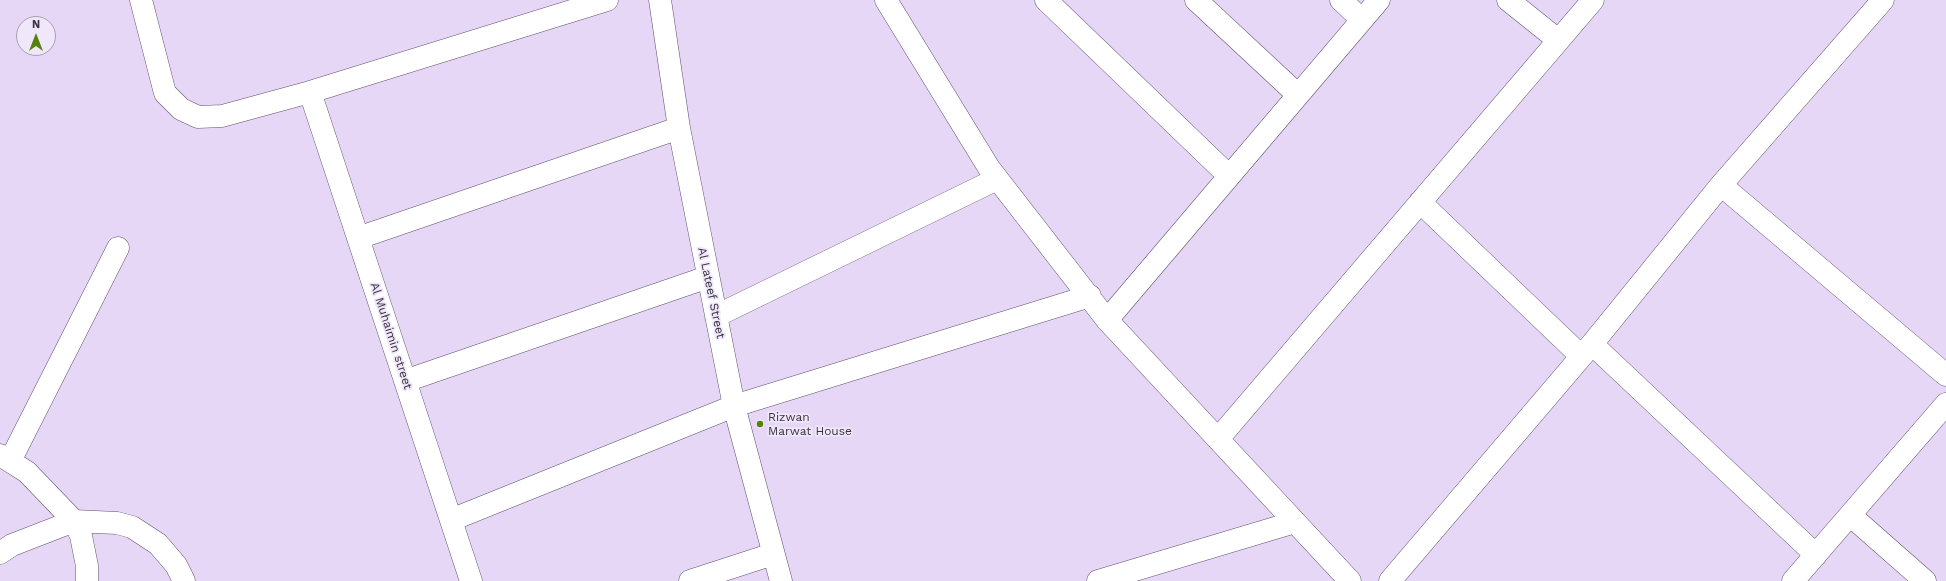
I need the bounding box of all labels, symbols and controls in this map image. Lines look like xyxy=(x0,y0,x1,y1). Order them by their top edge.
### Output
north arrow xyxy=(16,16,56,56)
text: N xyxy=(32,18,40,31)
street label: Al Lateef Street xyxy=(694,246,728,340)
street label: Al Muhaimin street xyxy=(367,281,415,391)
place label: Rizwan Marwat House xyxy=(768,410,852,438)
marker: Rizwan Marwat House xyxy=(755,419,765,429)

